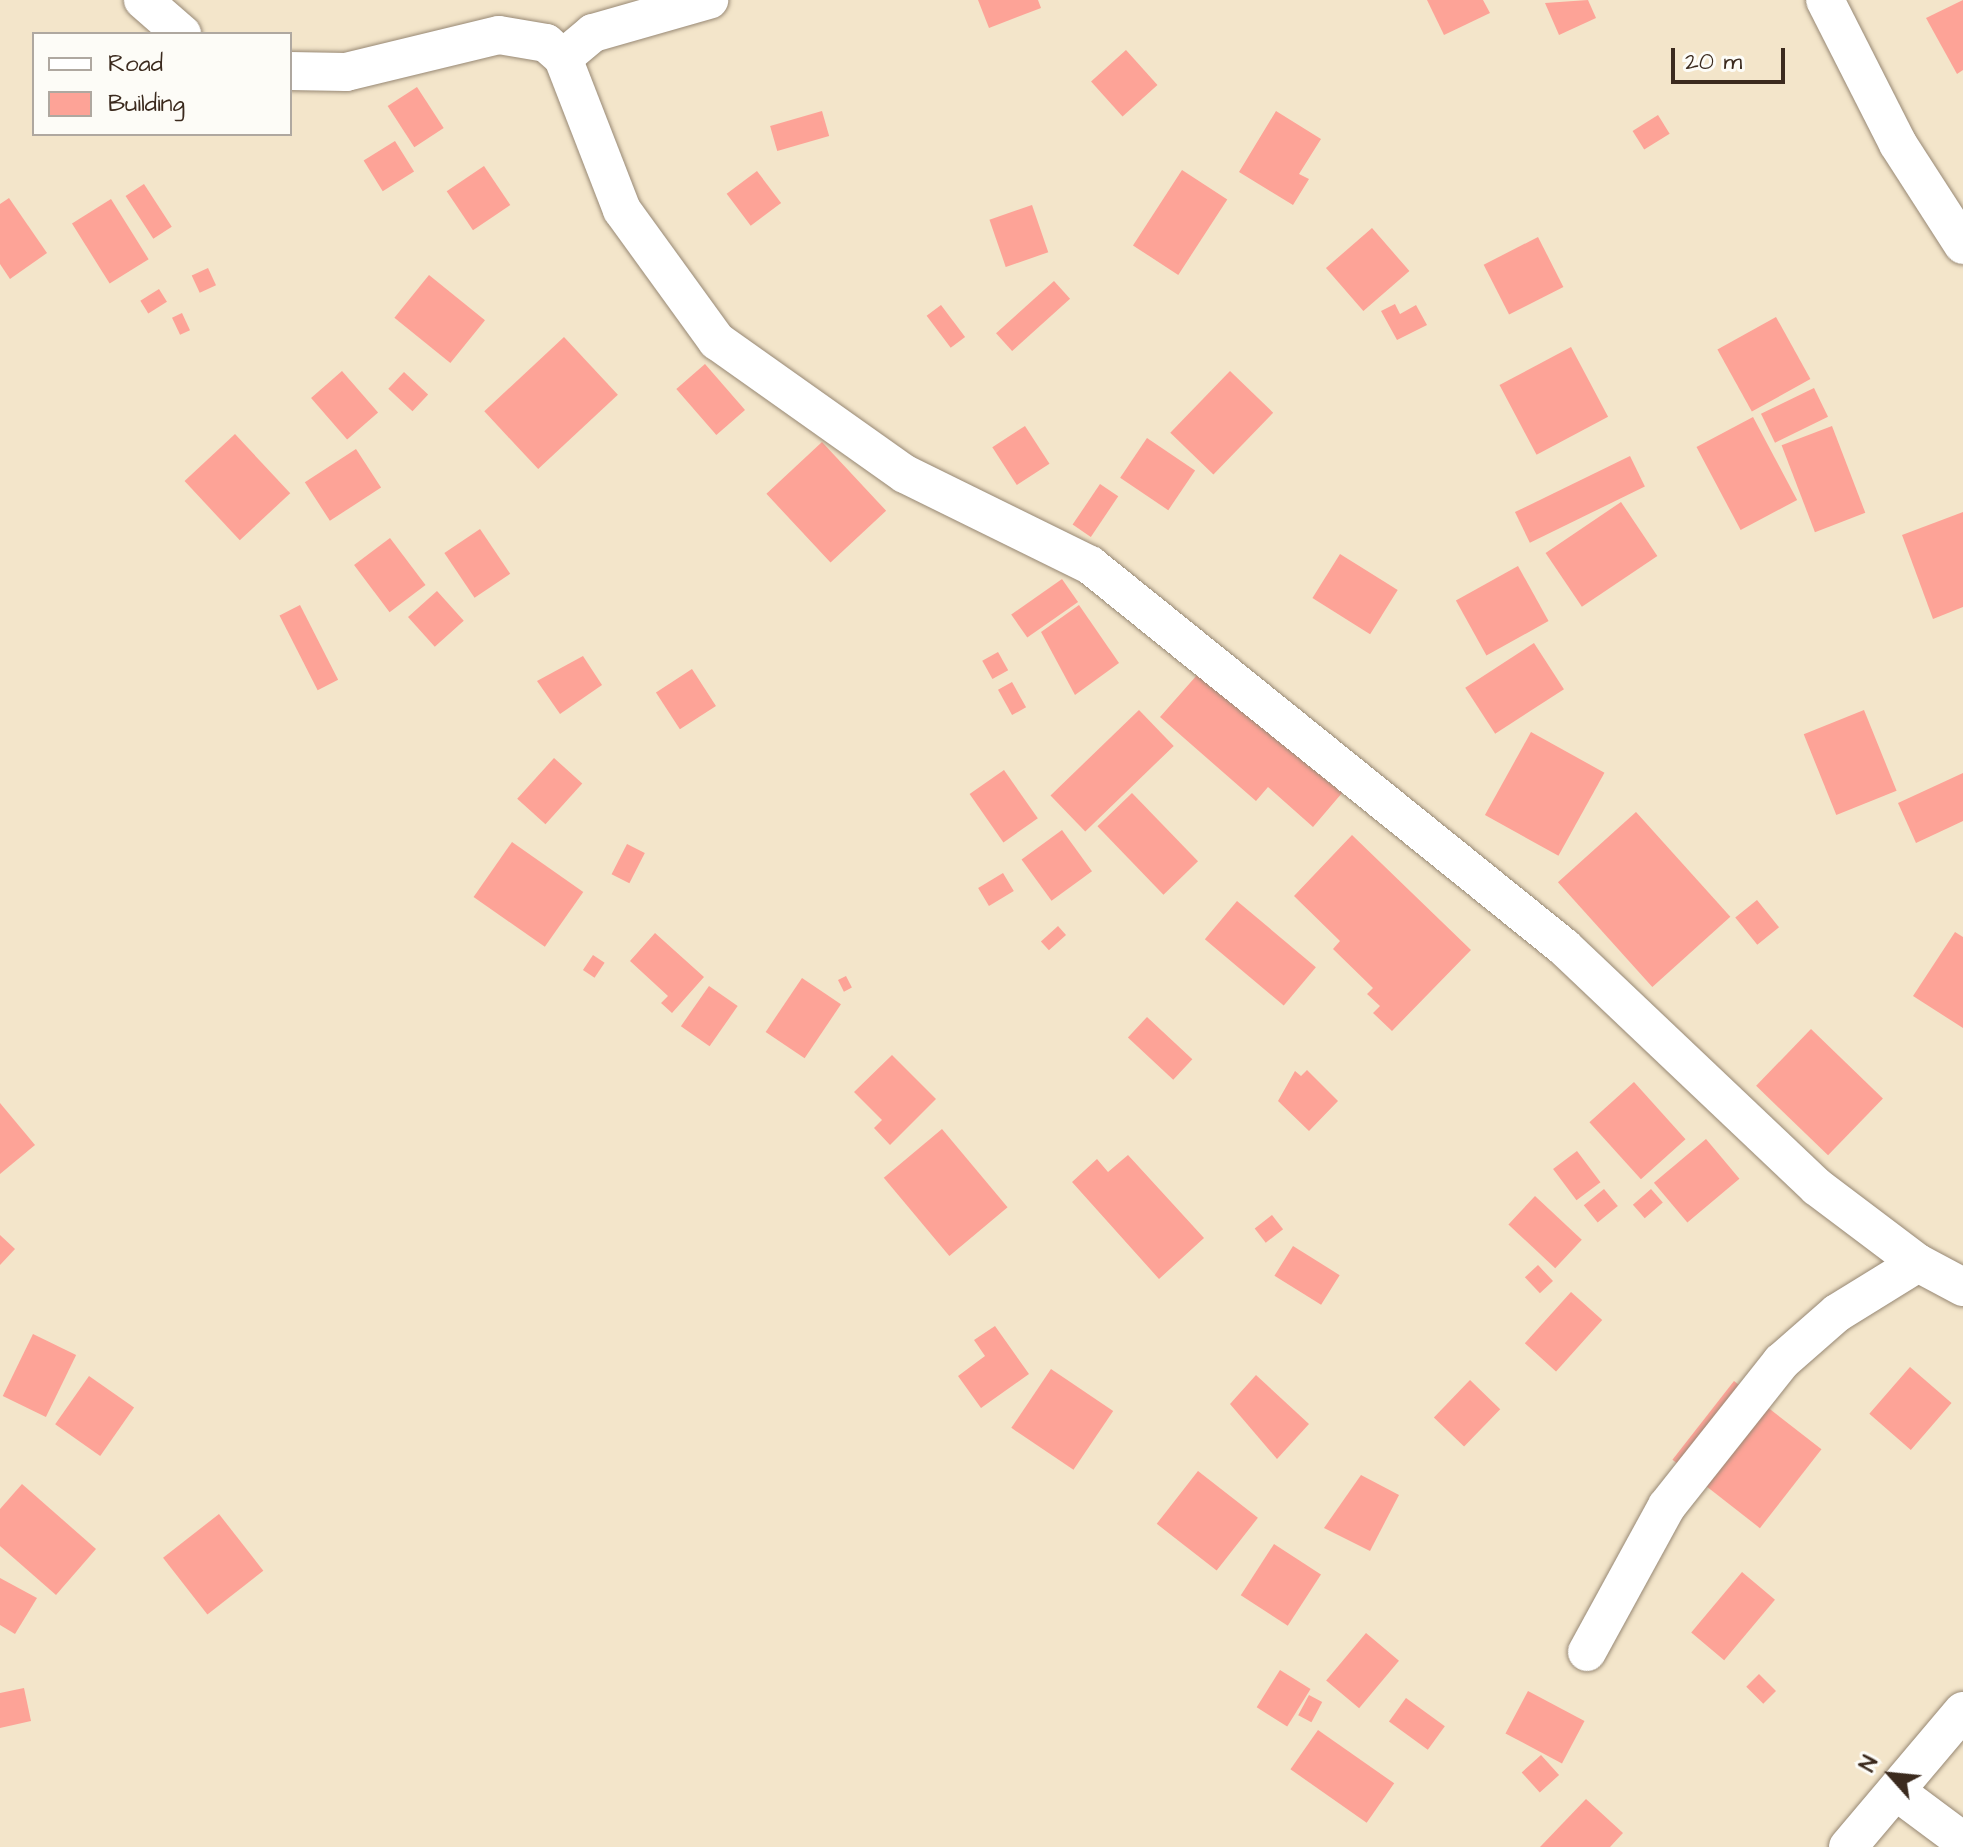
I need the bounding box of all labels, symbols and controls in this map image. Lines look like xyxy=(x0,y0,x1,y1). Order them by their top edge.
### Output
legend xyxy=(32,32,292,136)
scale bar xyxy=(1675,32,1789,82)
text: 20 m xyxy=(1685,45,1742,79)
text: Road xyxy=(108,47,163,81)
text: Building xyxy=(108,87,185,121)
north arrow xyxy=(1851,1735,1931,1815)
text: N xyxy=(1852,1751,1886,1777)

